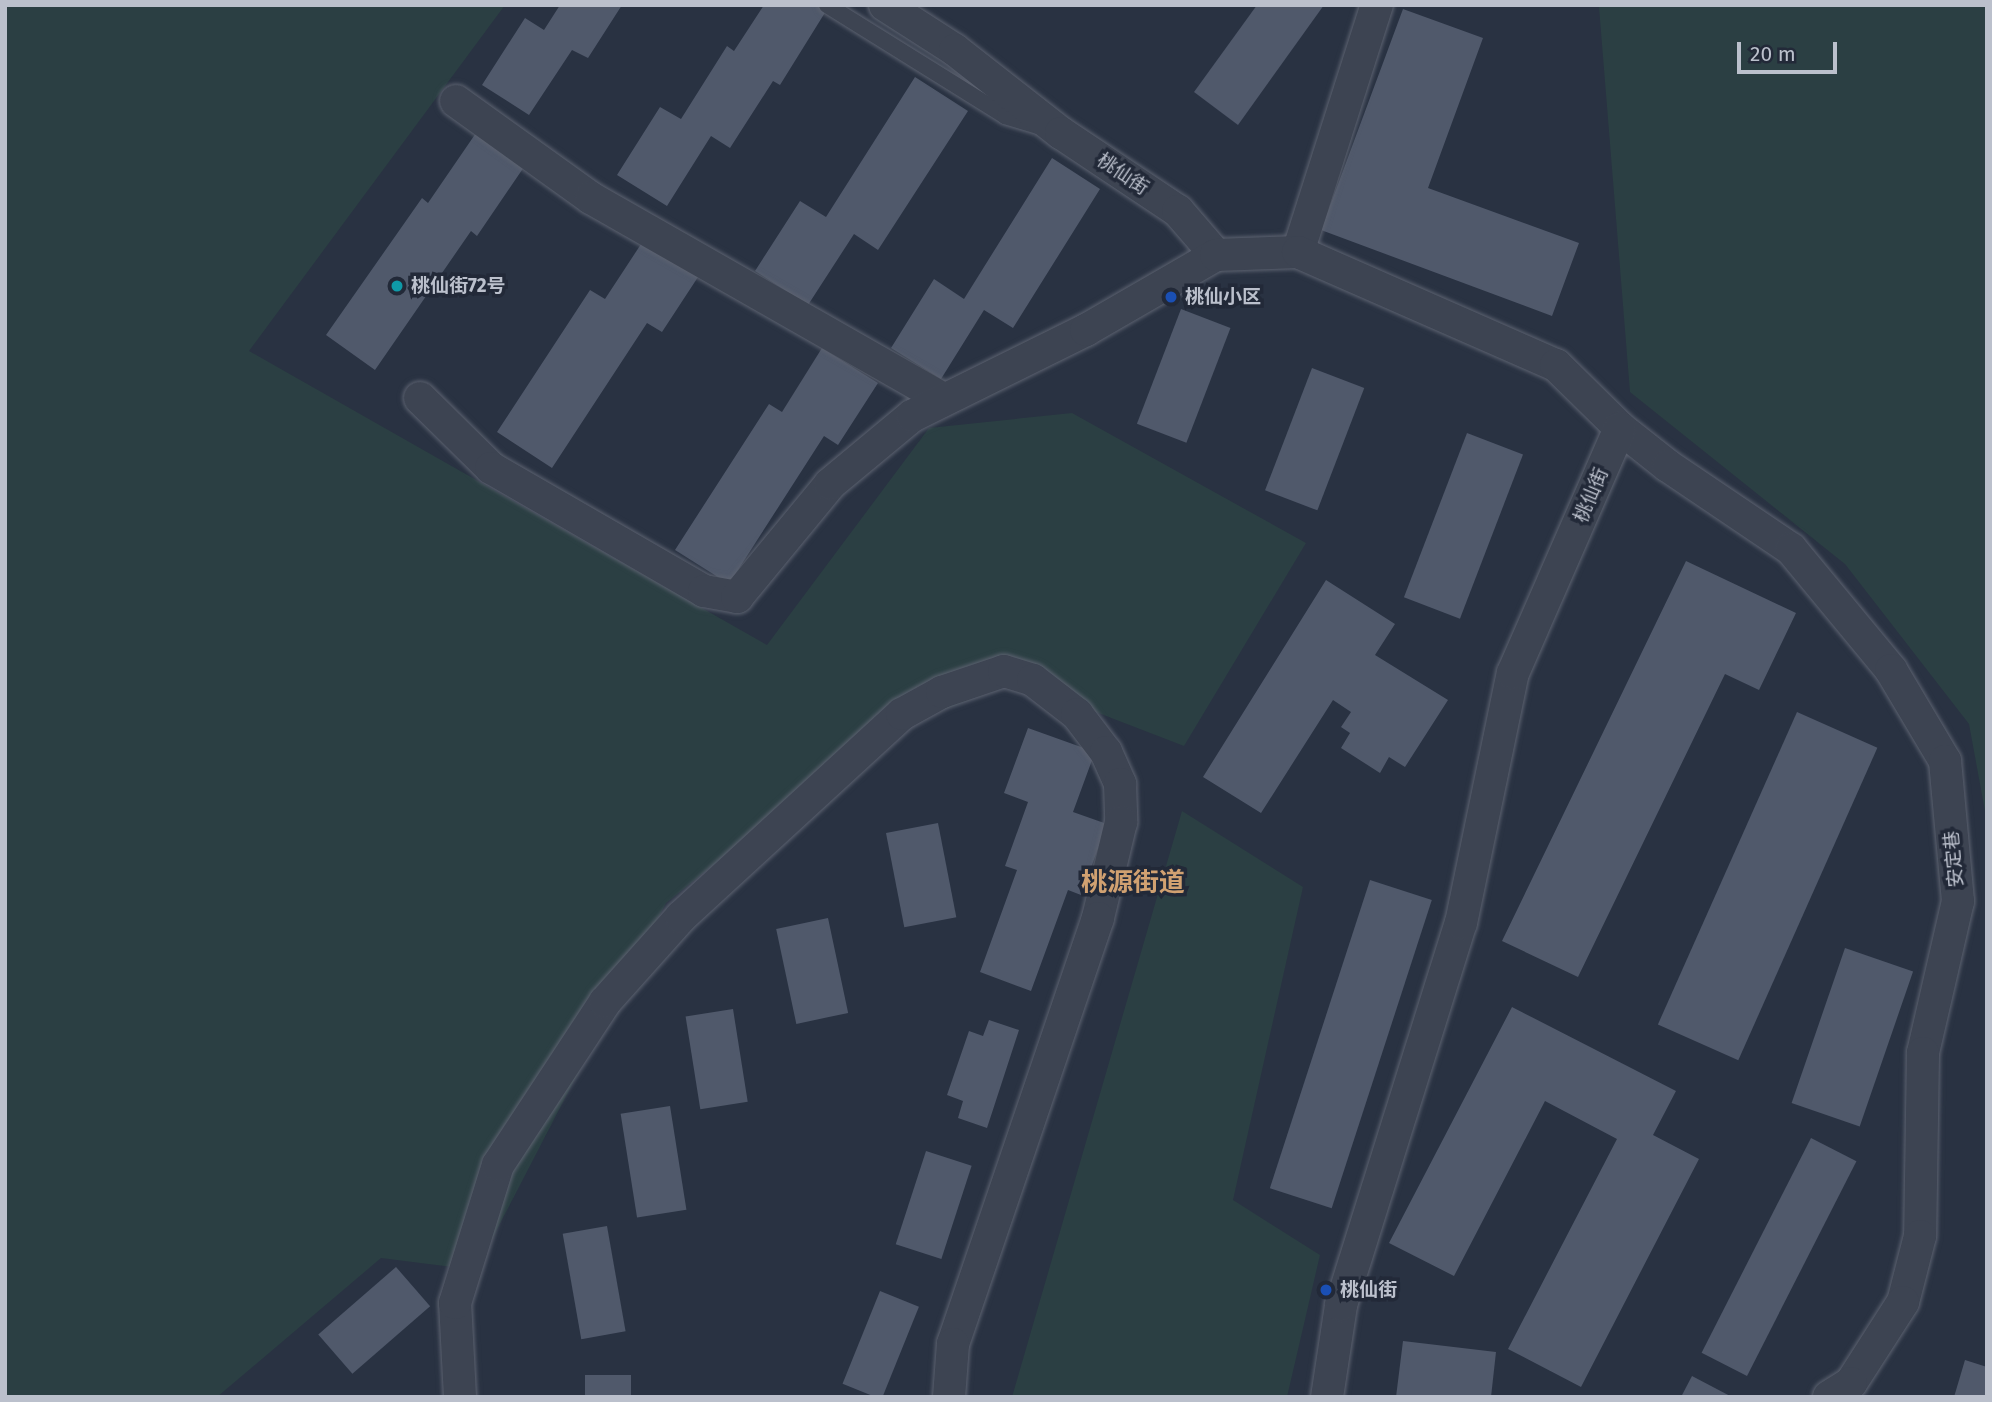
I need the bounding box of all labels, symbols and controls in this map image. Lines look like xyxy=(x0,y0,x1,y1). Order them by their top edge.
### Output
scale bar xyxy=(1740,28,1840,72)
text: 20 m xyxy=(1750,41,1796,67)
street label: 桃仙街 xyxy=(1093,149,1153,199)
place label: 桃仙街72号 xyxy=(411,275,506,297)
marker: 桃仙街72号 xyxy=(389,278,405,294)
place label: 桃仙小区 xyxy=(1185,286,1261,308)
marker: 桃仙小区 xyxy=(1163,289,1179,305)
street label: 桃仙街 xyxy=(1569,464,1613,526)
street label: 安定巷 xyxy=(1940,830,1968,888)
district label: 桃源街道 xyxy=(1081,867,1185,899)
place label: 桃仙街 xyxy=(1340,1279,1397,1301)
marker: 桃仙街 xyxy=(1318,1282,1334,1298)

